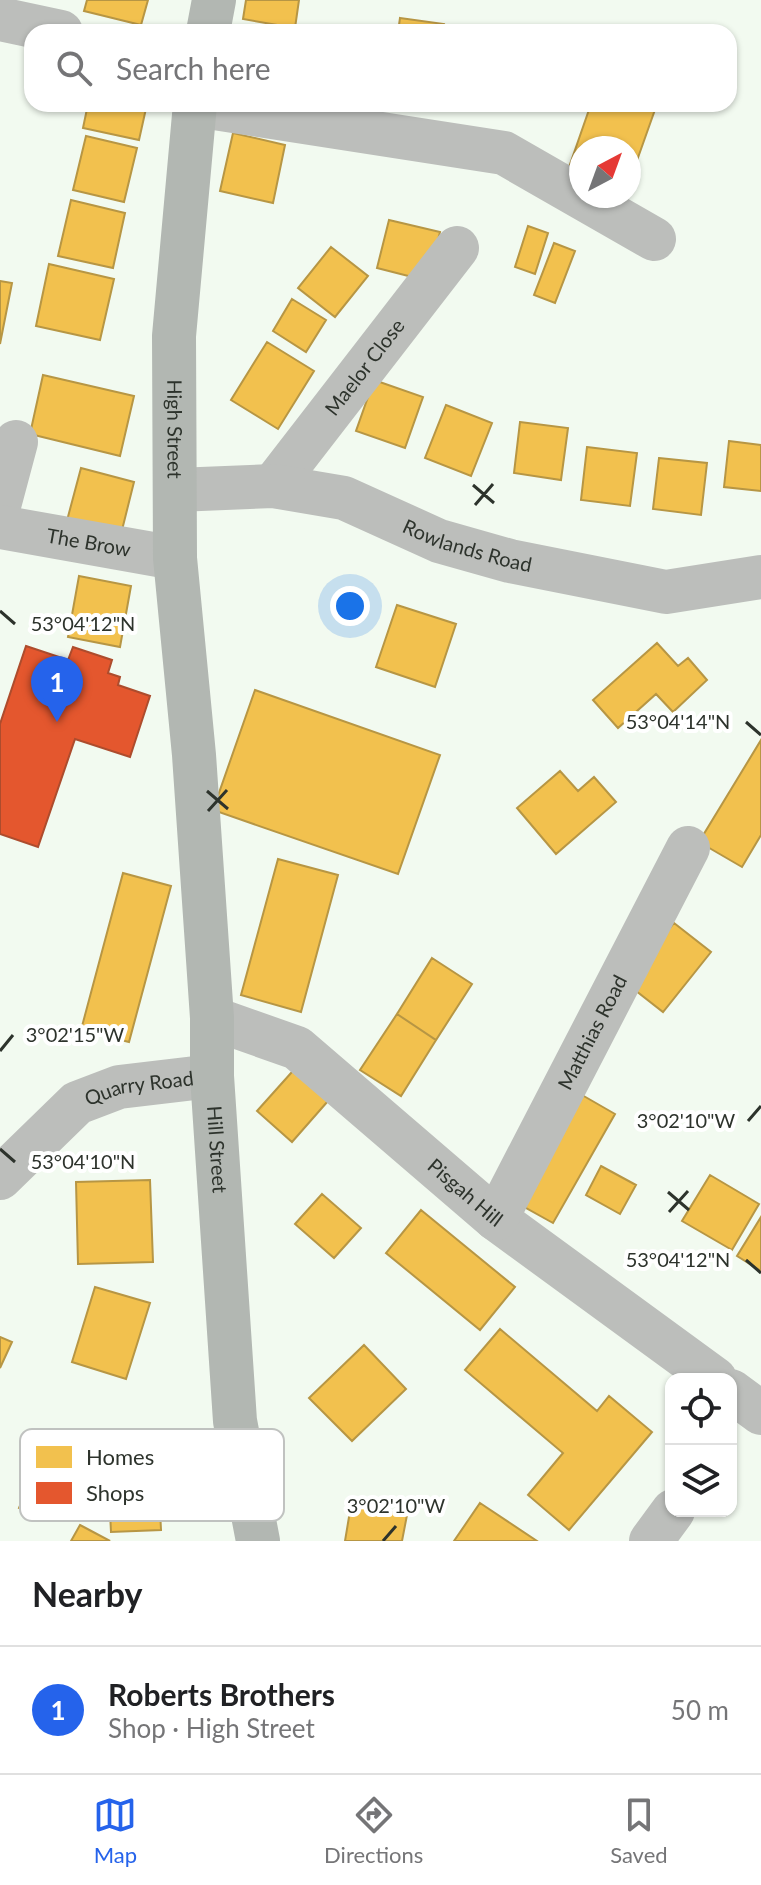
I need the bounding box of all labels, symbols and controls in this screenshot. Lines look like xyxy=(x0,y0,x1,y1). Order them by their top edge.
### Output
search box xyxy=(24,24,737,112)
icon: search xyxy=(52,46,96,90)
text: Search here xyxy=(116,50,271,86)
north arrow xyxy=(569,136,641,208)
street label: Maelor Close xyxy=(319,314,409,420)
street label: High Street xyxy=(163,379,188,479)
street label: Rowlands Road xyxy=(399,513,534,576)
street label: The Brow xyxy=(45,522,133,561)
your location xyxy=(330,586,370,626)
text: 53°04'12"N xyxy=(31,611,135,635)
pin: 1 xyxy=(31,656,83,722)
text: 53°04'14"N xyxy=(626,709,730,733)
street label: Matthias Road xyxy=(552,971,631,1093)
text: 3°02'15"W xyxy=(26,1022,125,1046)
street label: Quarry Road xyxy=(81,1065,195,1110)
street label: Hill Street xyxy=(203,1105,233,1194)
text: 3°02'10"W xyxy=(637,1108,736,1132)
text: 53°04'10"N xyxy=(31,1149,135,1173)
street label: Pisgah Hill xyxy=(423,1153,508,1231)
text: 53°04'12"N xyxy=(626,1247,730,1271)
map controls xyxy=(665,1373,737,1517)
button: locate xyxy=(665,1373,737,1445)
legend xyxy=(20,1429,284,1521)
text: Homes xyxy=(86,1443,154,1470)
button: layers xyxy=(665,1445,737,1517)
text: Shops xyxy=(86,1479,144,1506)
text: 3°02'10"W xyxy=(347,1493,446,1517)
text: Nearby xyxy=(32,1573,143,1614)
text: Roberts Brothers xyxy=(108,1676,335,1712)
text: 1 xyxy=(50,1694,66,1726)
text: 50 m xyxy=(671,1694,729,1726)
text: Shop · High Street xyxy=(108,1712,315,1744)
tab: Map xyxy=(93,1793,137,1868)
tab: Directions xyxy=(324,1793,423,1868)
tab: Saved xyxy=(610,1793,668,1868)

